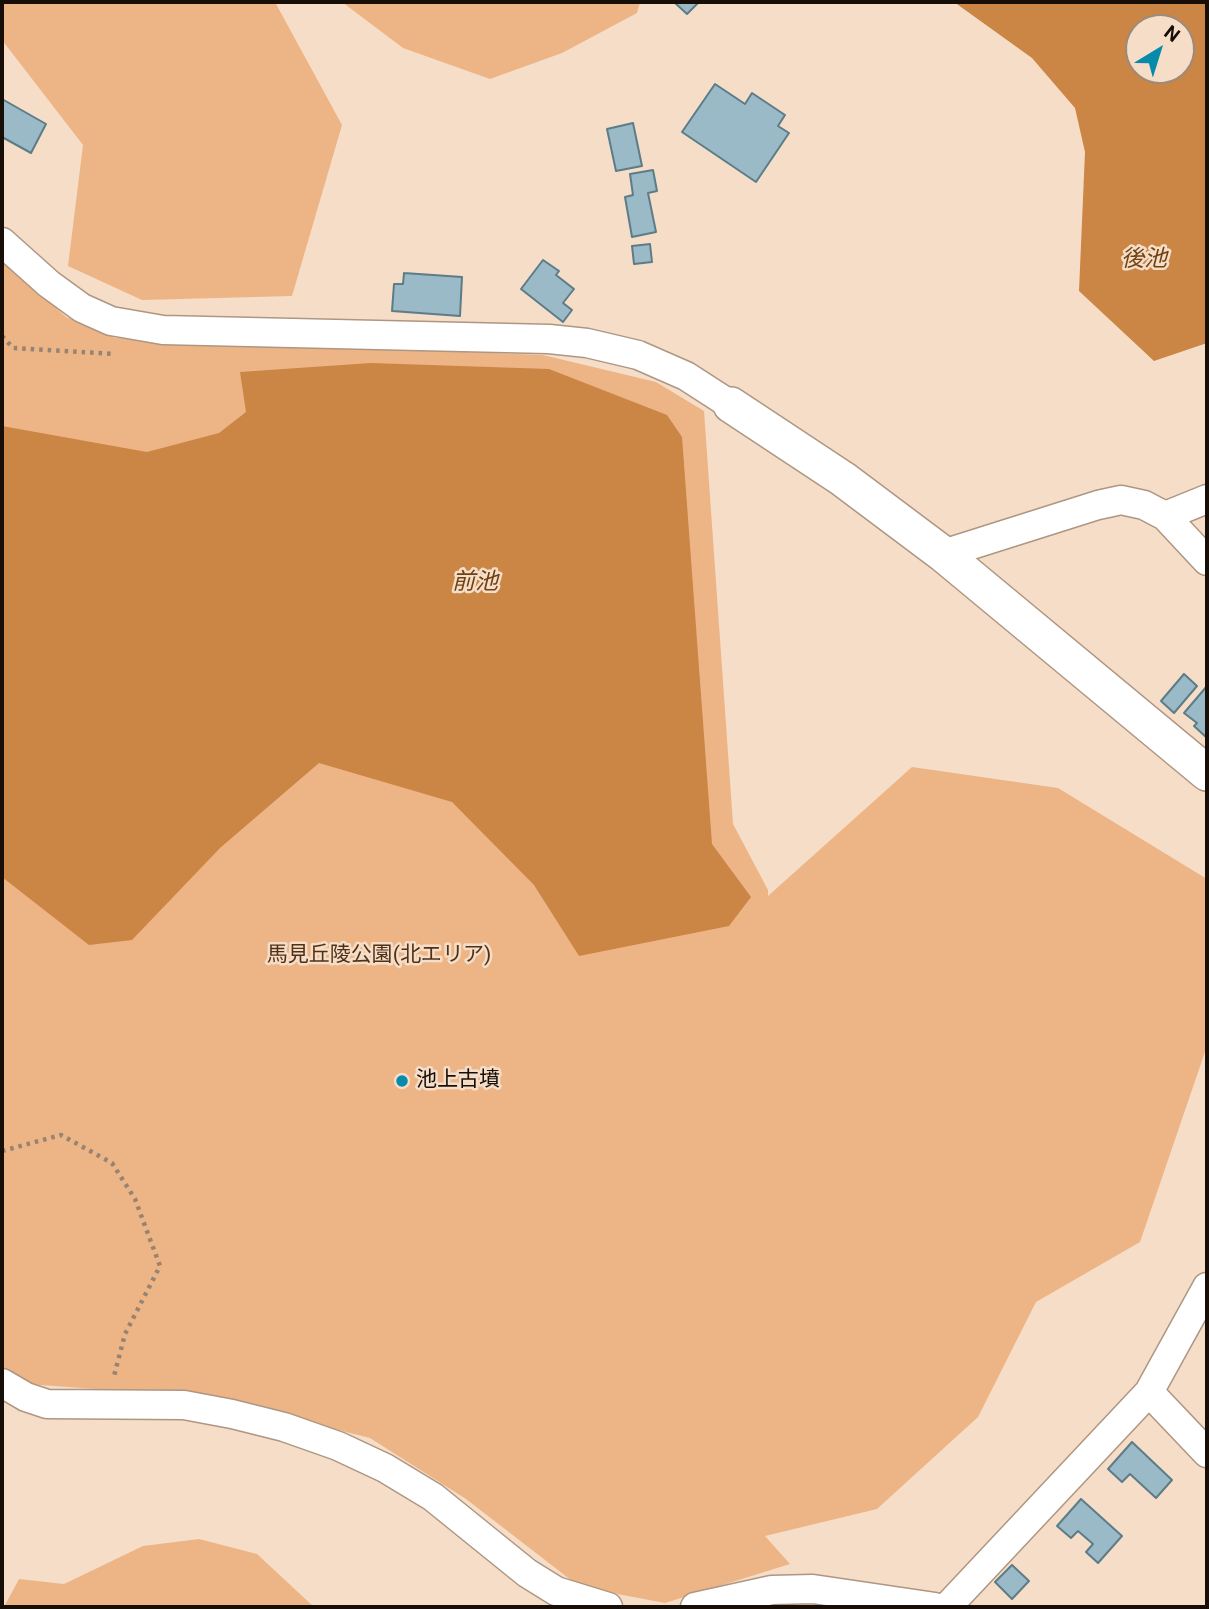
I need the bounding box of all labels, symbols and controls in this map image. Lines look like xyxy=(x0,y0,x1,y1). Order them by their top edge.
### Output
north arrow xyxy=(1125,14,1195,84)
text: N xyxy=(1160,20,1184,47)
water label: 後池 xyxy=(1121,246,1167,274)
water label: 前池 xyxy=(452,569,498,597)
park label: 馬見丘陵公園(北エリア) xyxy=(267,943,491,969)
place label: 池上古墳 xyxy=(416,1068,500,1094)
marker: 池上古墳 xyxy=(394,1073,410,1089)

